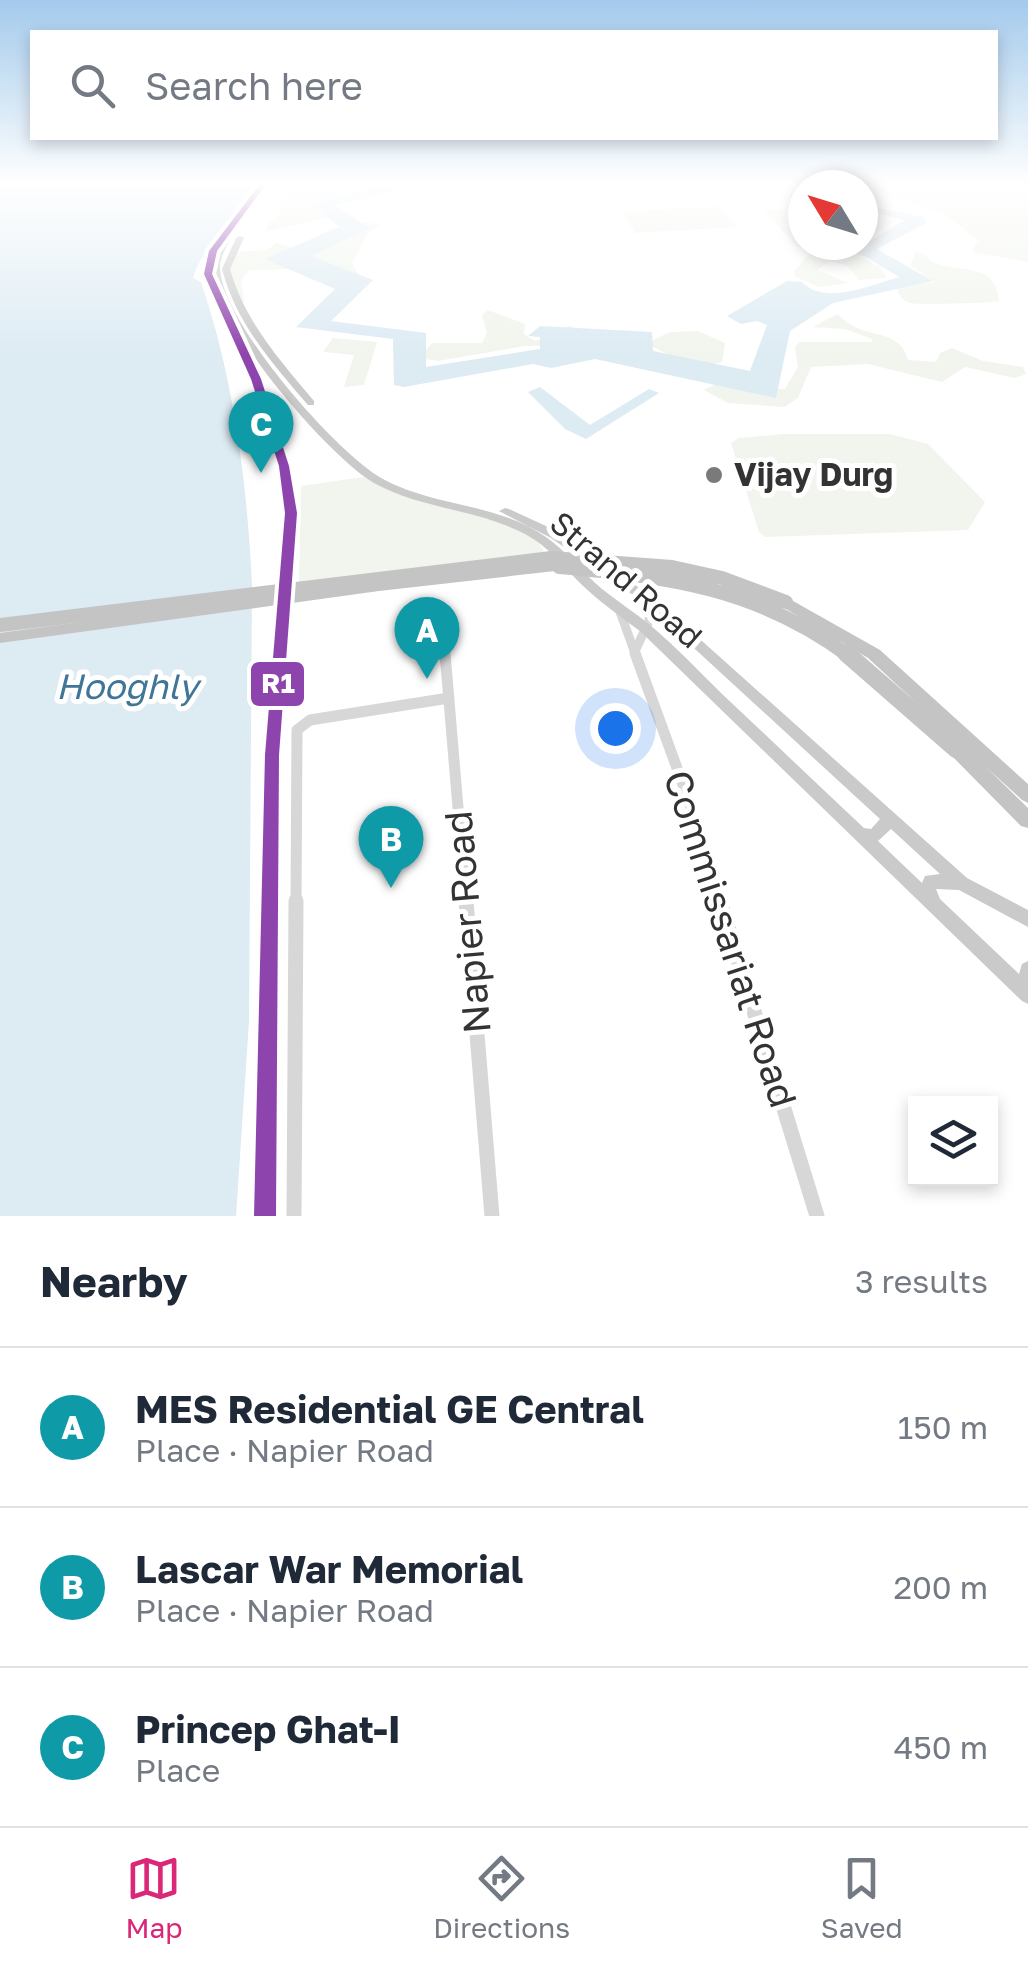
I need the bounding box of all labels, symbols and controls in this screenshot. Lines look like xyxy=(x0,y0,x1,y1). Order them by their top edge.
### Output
search box xyxy=(30,30,998,140)
icon: search xyxy=(65,58,120,113)
text: Search here xyxy=(145,63,363,108)
north arrow xyxy=(788,170,878,260)
pin: C xyxy=(228,390,294,473)
place label: Vijay Durg xyxy=(734,455,893,493)
marker: Vijay Durg xyxy=(703,464,725,486)
street label: Strand Road xyxy=(543,503,710,655)
pin: A xyxy=(394,596,460,679)
line badge: R1 xyxy=(249,660,306,708)
water label: Hooghly xyxy=(56,665,202,707)
text: R1 xyxy=(261,666,295,699)
your location xyxy=(590,703,641,754)
street label: Commissariat Road xyxy=(656,764,807,1113)
pin: B xyxy=(358,806,424,888)
street label: Napier Road xyxy=(434,809,499,1035)
map controls xyxy=(908,1096,998,1186)
button: layers xyxy=(908,1096,998,1186)
text: Nearby xyxy=(40,1256,188,1306)
text: 3 results xyxy=(855,1262,988,1300)
text: MES Residential GE Central xyxy=(135,1386,644,1431)
text: A xyxy=(61,1408,84,1446)
text: 150 m xyxy=(898,1408,988,1446)
text: Place · Napier Road xyxy=(135,1431,434,1469)
text: Lascar War Memorial xyxy=(135,1546,523,1591)
text: B xyxy=(61,1568,84,1606)
text: 200 m xyxy=(893,1568,988,1606)
text: Place · Napier Road xyxy=(135,1591,434,1629)
text: Princep Ghat-I xyxy=(135,1706,401,1751)
text: C xyxy=(61,1728,84,1766)
text: 450 m xyxy=(894,1728,988,1766)
text: Place xyxy=(135,1751,220,1789)
tab: Map xyxy=(125,1851,183,1944)
tab: Directions xyxy=(433,1851,570,1944)
tab: Saved xyxy=(821,1851,903,1944)

